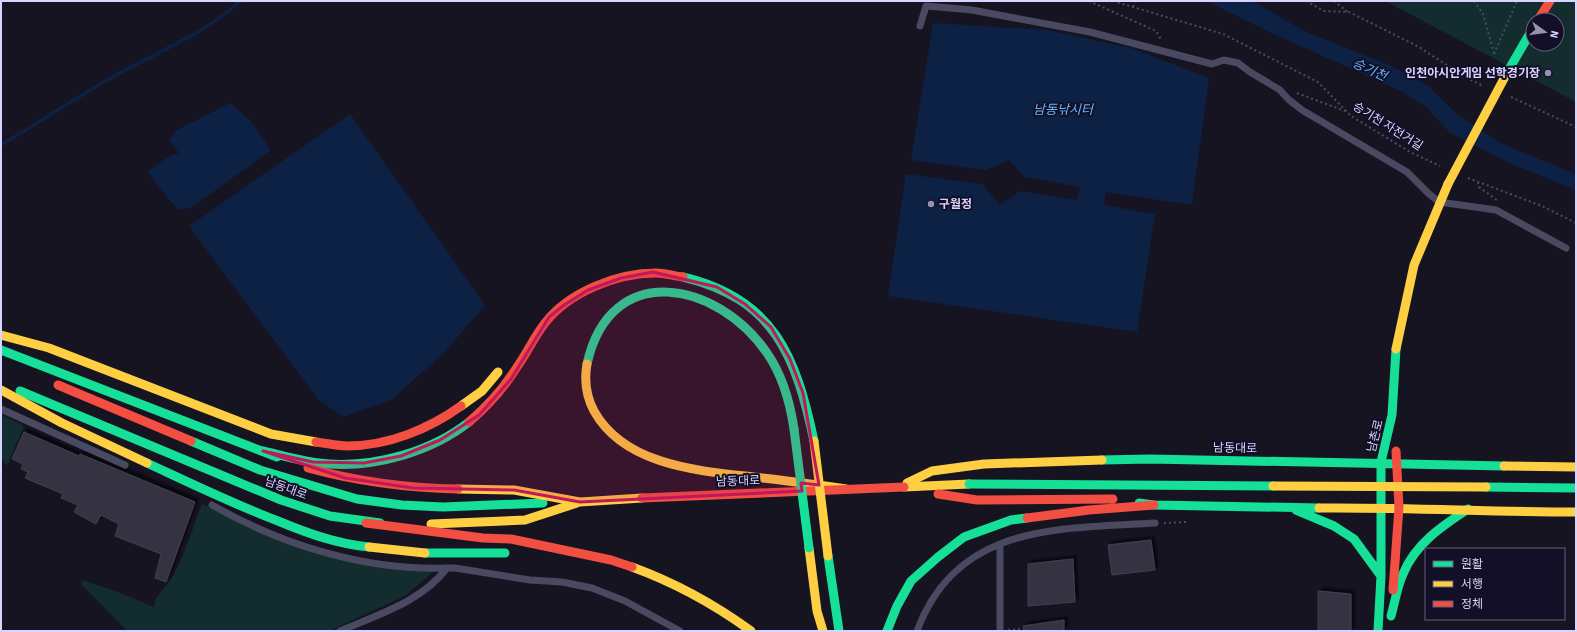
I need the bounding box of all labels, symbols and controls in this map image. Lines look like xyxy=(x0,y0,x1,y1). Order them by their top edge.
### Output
north arrow xyxy=(1525,12,1565,52)
text: N xyxy=(1546,29,1562,40)
water label: 승기천 xyxy=(1350,54,1391,86)
place label: 인천아시안게임 선학경기장 xyxy=(1405,65,1540,82)
marker: 인천아시안게임 선학경기장 xyxy=(1543,68,1553,78)
street label: 승기천 자전거길 xyxy=(1349,98,1426,155)
water label: 남동낚시터 xyxy=(1033,101,1095,119)
place label: 구월정 xyxy=(939,196,972,213)
marker: 구월정 xyxy=(926,199,936,209)
street label: 남촌로 xyxy=(1363,418,1388,454)
street label: 남동대로 xyxy=(1213,440,1257,457)
street label: 남동대로 xyxy=(716,472,760,491)
street label: 남동대로 xyxy=(262,473,309,504)
legend xyxy=(1425,548,1565,620)
text: 원활 xyxy=(1461,556,1483,573)
text: 서행 xyxy=(1461,576,1483,593)
text: 정체 xyxy=(1461,596,1483,613)

